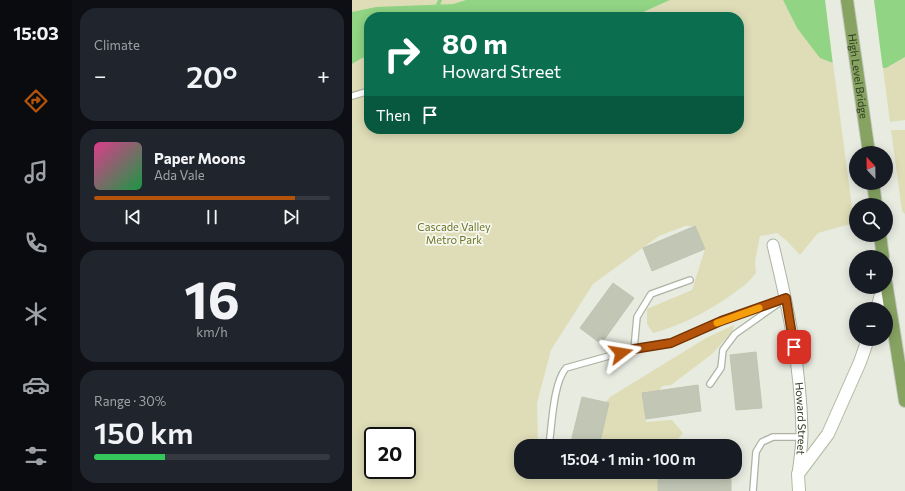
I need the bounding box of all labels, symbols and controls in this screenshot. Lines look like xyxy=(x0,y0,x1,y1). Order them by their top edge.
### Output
text: 15:03 xyxy=(13,22,59,44)
text: 80 m xyxy=(442,26,508,60)
icon: right xyxy=(376,28,428,80)
street label: High Level Bridge xyxy=(846,33,871,120)
text: Climate xyxy=(94,37,140,53)
text: 20° xyxy=(186,57,237,94)
text: Howard Street xyxy=(442,60,561,82)
text: − xyxy=(94,62,107,89)
text: + xyxy=(317,62,330,89)
icon: directions xyxy=(22,87,50,115)
icon: arrive xyxy=(419,104,441,126)
text: Then xyxy=(376,106,411,124)
north arrow xyxy=(849,146,893,190)
map controls xyxy=(849,146,893,346)
text: Paper Moons xyxy=(154,149,245,167)
icon: music xyxy=(22,158,50,186)
text: Ada Vale xyxy=(154,167,205,183)
button: search xyxy=(849,198,893,242)
icon: previous xyxy=(122,206,144,228)
icon: pause xyxy=(201,206,223,228)
icon: next xyxy=(280,206,302,228)
park label: Cascade Valley Metro Park xyxy=(417,220,491,246)
icon: phone xyxy=(22,229,50,257)
button: + xyxy=(849,250,893,294)
text: 16 xyxy=(184,266,240,330)
icon: climate xyxy=(22,300,50,328)
button: − xyxy=(849,302,893,346)
text: km/h xyxy=(196,324,228,340)
pin xyxy=(777,330,811,364)
position arrow xyxy=(600,332,642,374)
icon: arrive xyxy=(783,336,805,358)
icon: car xyxy=(22,371,50,399)
street label: Howard Street xyxy=(793,381,809,456)
text: Range · 30% xyxy=(94,393,166,409)
text: 150 km xyxy=(94,413,193,450)
speed limit sign: 20 xyxy=(364,427,416,479)
icon: filters xyxy=(22,442,50,470)
text: 15:04 · 1 min · 100 m xyxy=(560,450,696,468)

